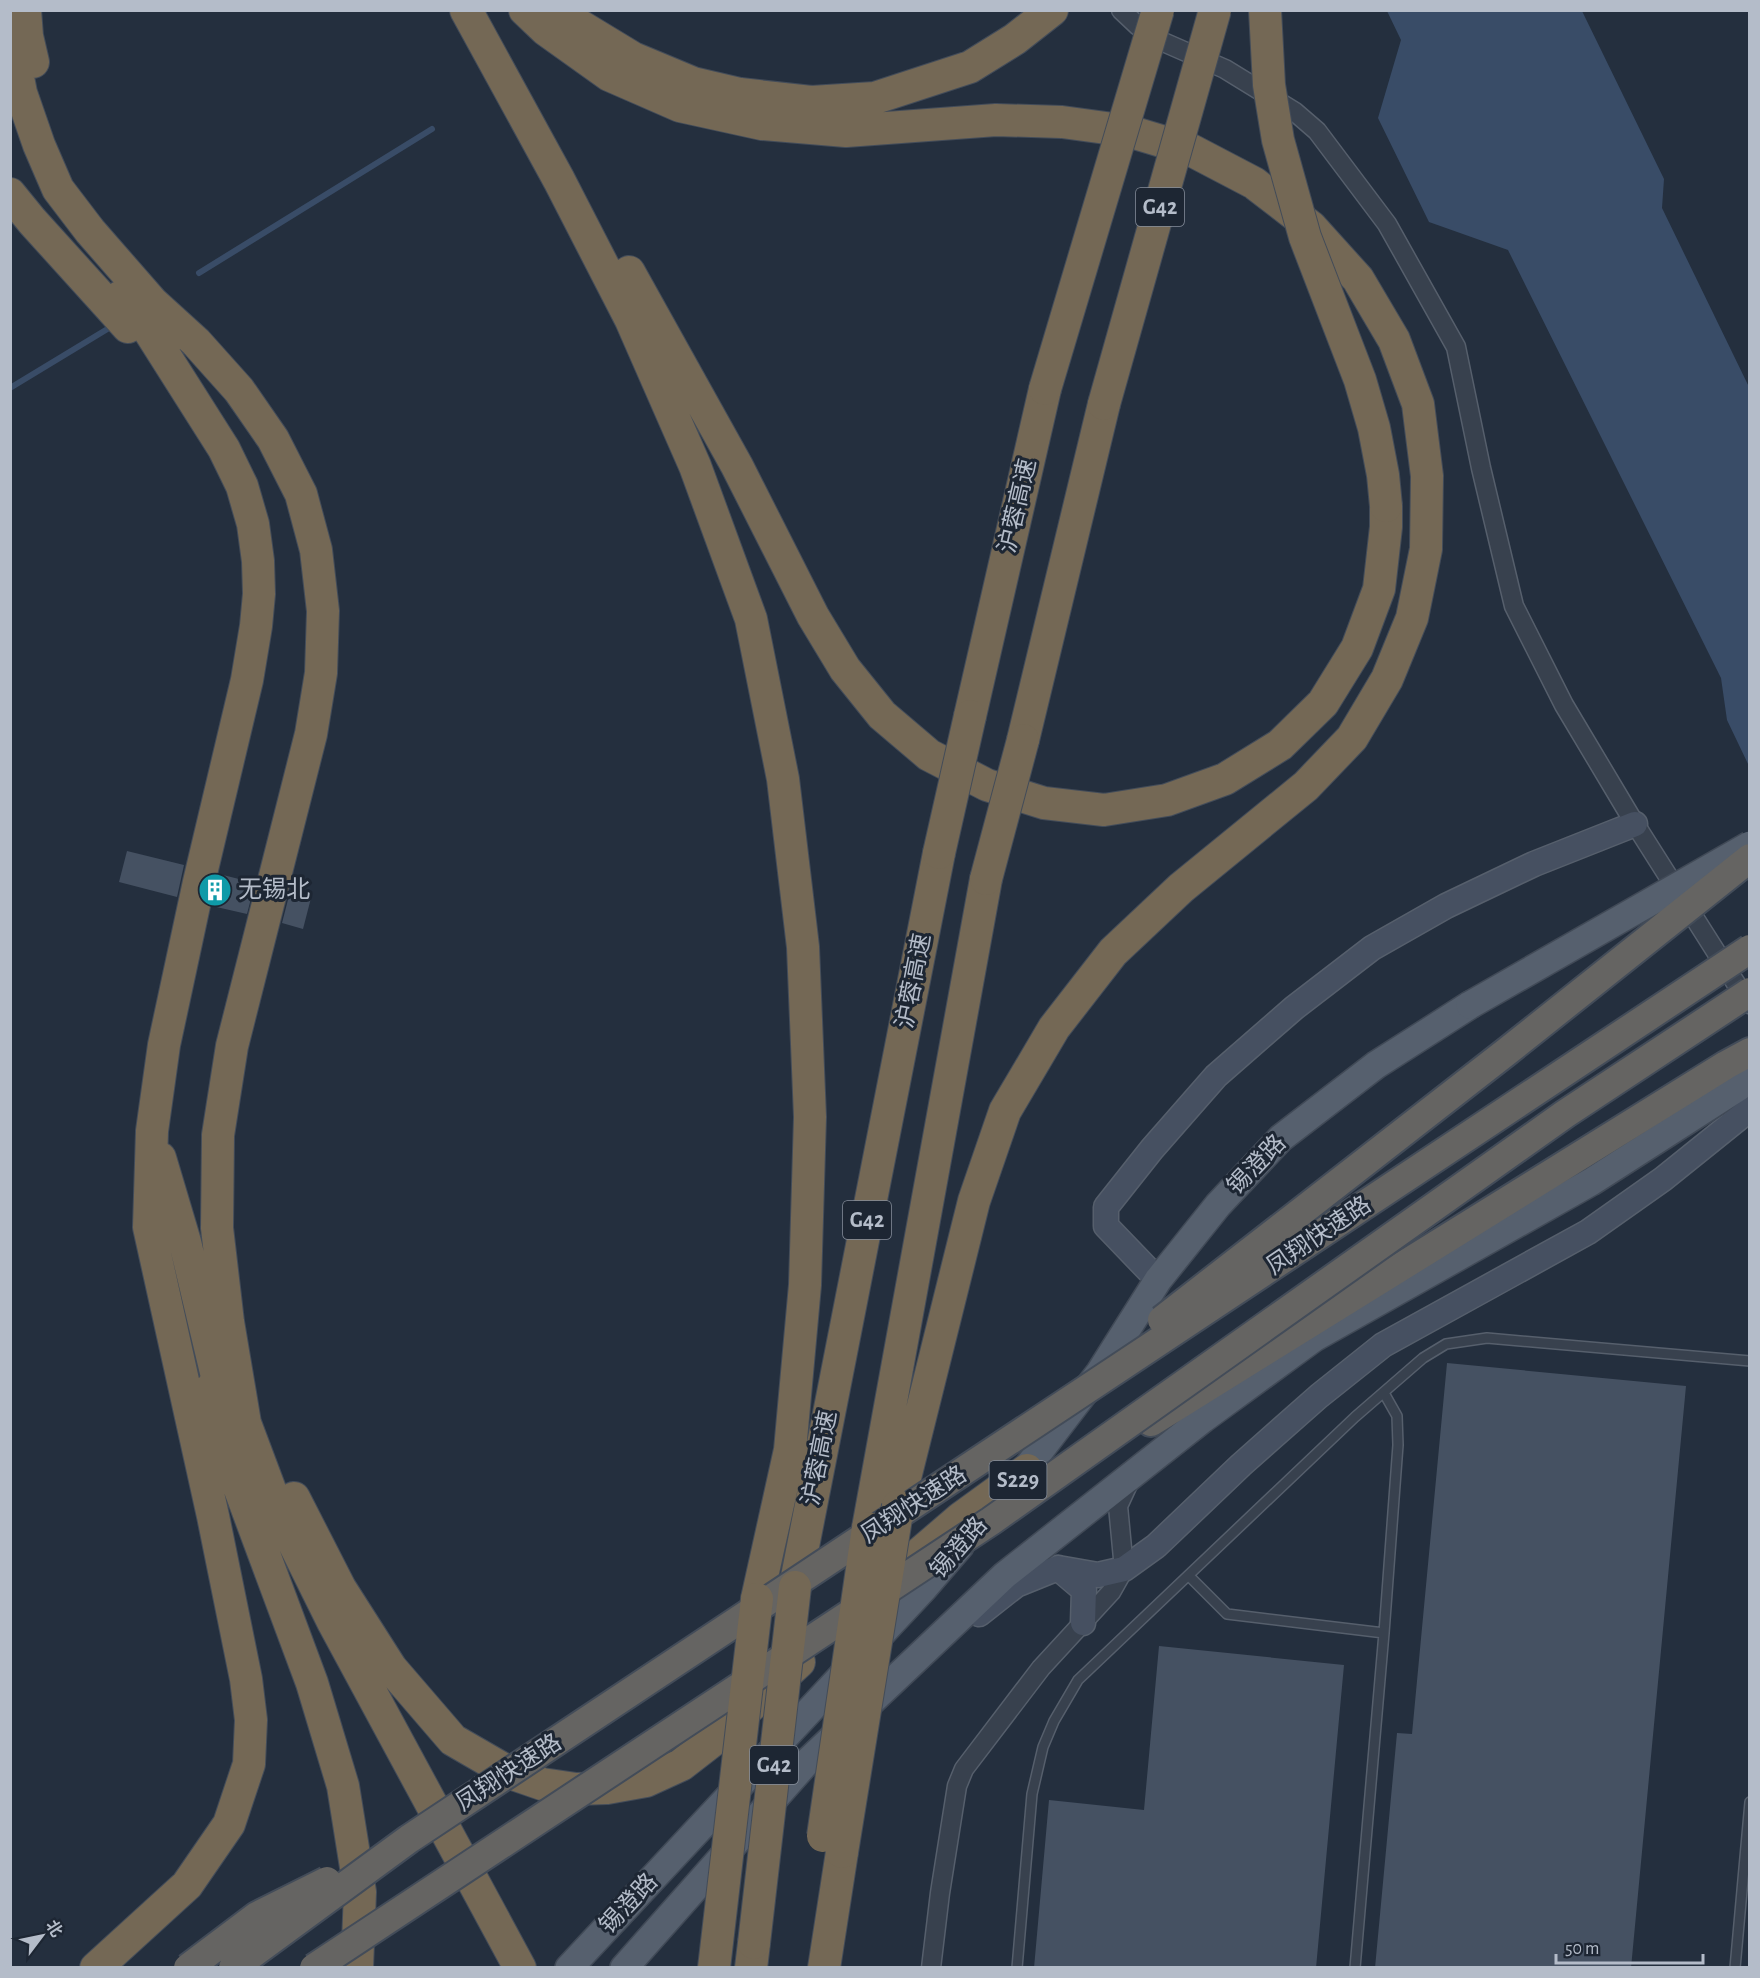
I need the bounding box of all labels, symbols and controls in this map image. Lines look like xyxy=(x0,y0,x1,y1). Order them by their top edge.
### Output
road number: G42 xyxy=(1136,188,1184,226)
street label: 沪蓉高速 xyxy=(994,456,1040,555)
building icon: 无锡北 xyxy=(197,872,233,908)
place label: 无锡北 xyxy=(238,876,310,902)
street label: 沪蓉高速 xyxy=(891,931,935,1030)
street label: 锡澄路 xyxy=(1222,1129,1291,1199)
street label: 凤翔快速路 xyxy=(1261,1191,1375,1280)
road number: G42 xyxy=(843,1201,891,1239)
street label: 沪蓉高速 xyxy=(797,1408,841,1507)
street label: 凤翔快速路 xyxy=(856,1461,971,1548)
road number: S229 xyxy=(990,1461,1046,1499)
street label: 锡澄路 xyxy=(925,1512,992,1583)
street label: 凤翔快速路 xyxy=(451,1729,566,1816)
road number: G42 xyxy=(750,1746,798,1784)
street label: 锡澄路 xyxy=(594,1868,662,1939)
north arrow xyxy=(12,1906,72,1966)
text: 北 xyxy=(43,1917,66,1940)
scale bar xyxy=(1556,1927,1703,1965)
text: 50 m xyxy=(1565,1940,1599,1958)

